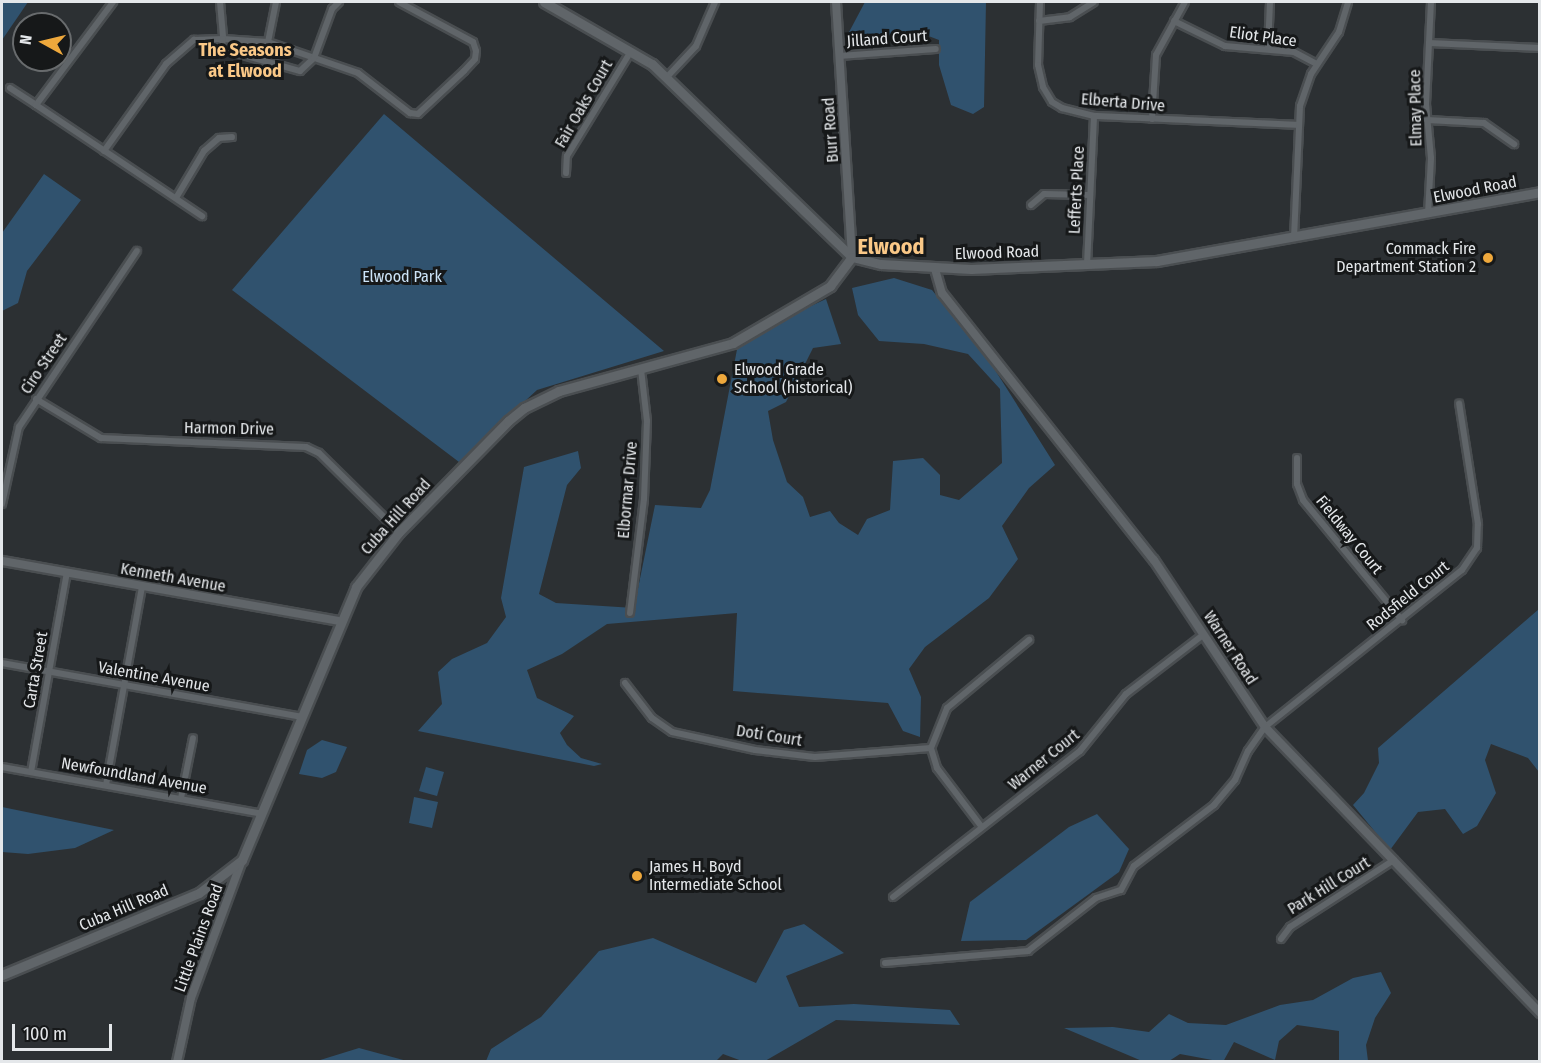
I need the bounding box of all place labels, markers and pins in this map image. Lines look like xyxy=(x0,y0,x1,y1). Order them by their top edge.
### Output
place label: Commack Fire Department Station 2 xyxy=(1336,239,1476,277)
marker: Commack Fire Department Station 2 xyxy=(1481,251,1495,265)
place label: Elwood Grade School (historical) xyxy=(734,360,852,398)
marker: Elwood Grade School (historical) xyxy=(715,372,729,386)
place label: James H. Boyd Intermediate School xyxy=(649,857,782,895)
marker: James H. Boyd Intermediate School xyxy=(630,869,644,883)

